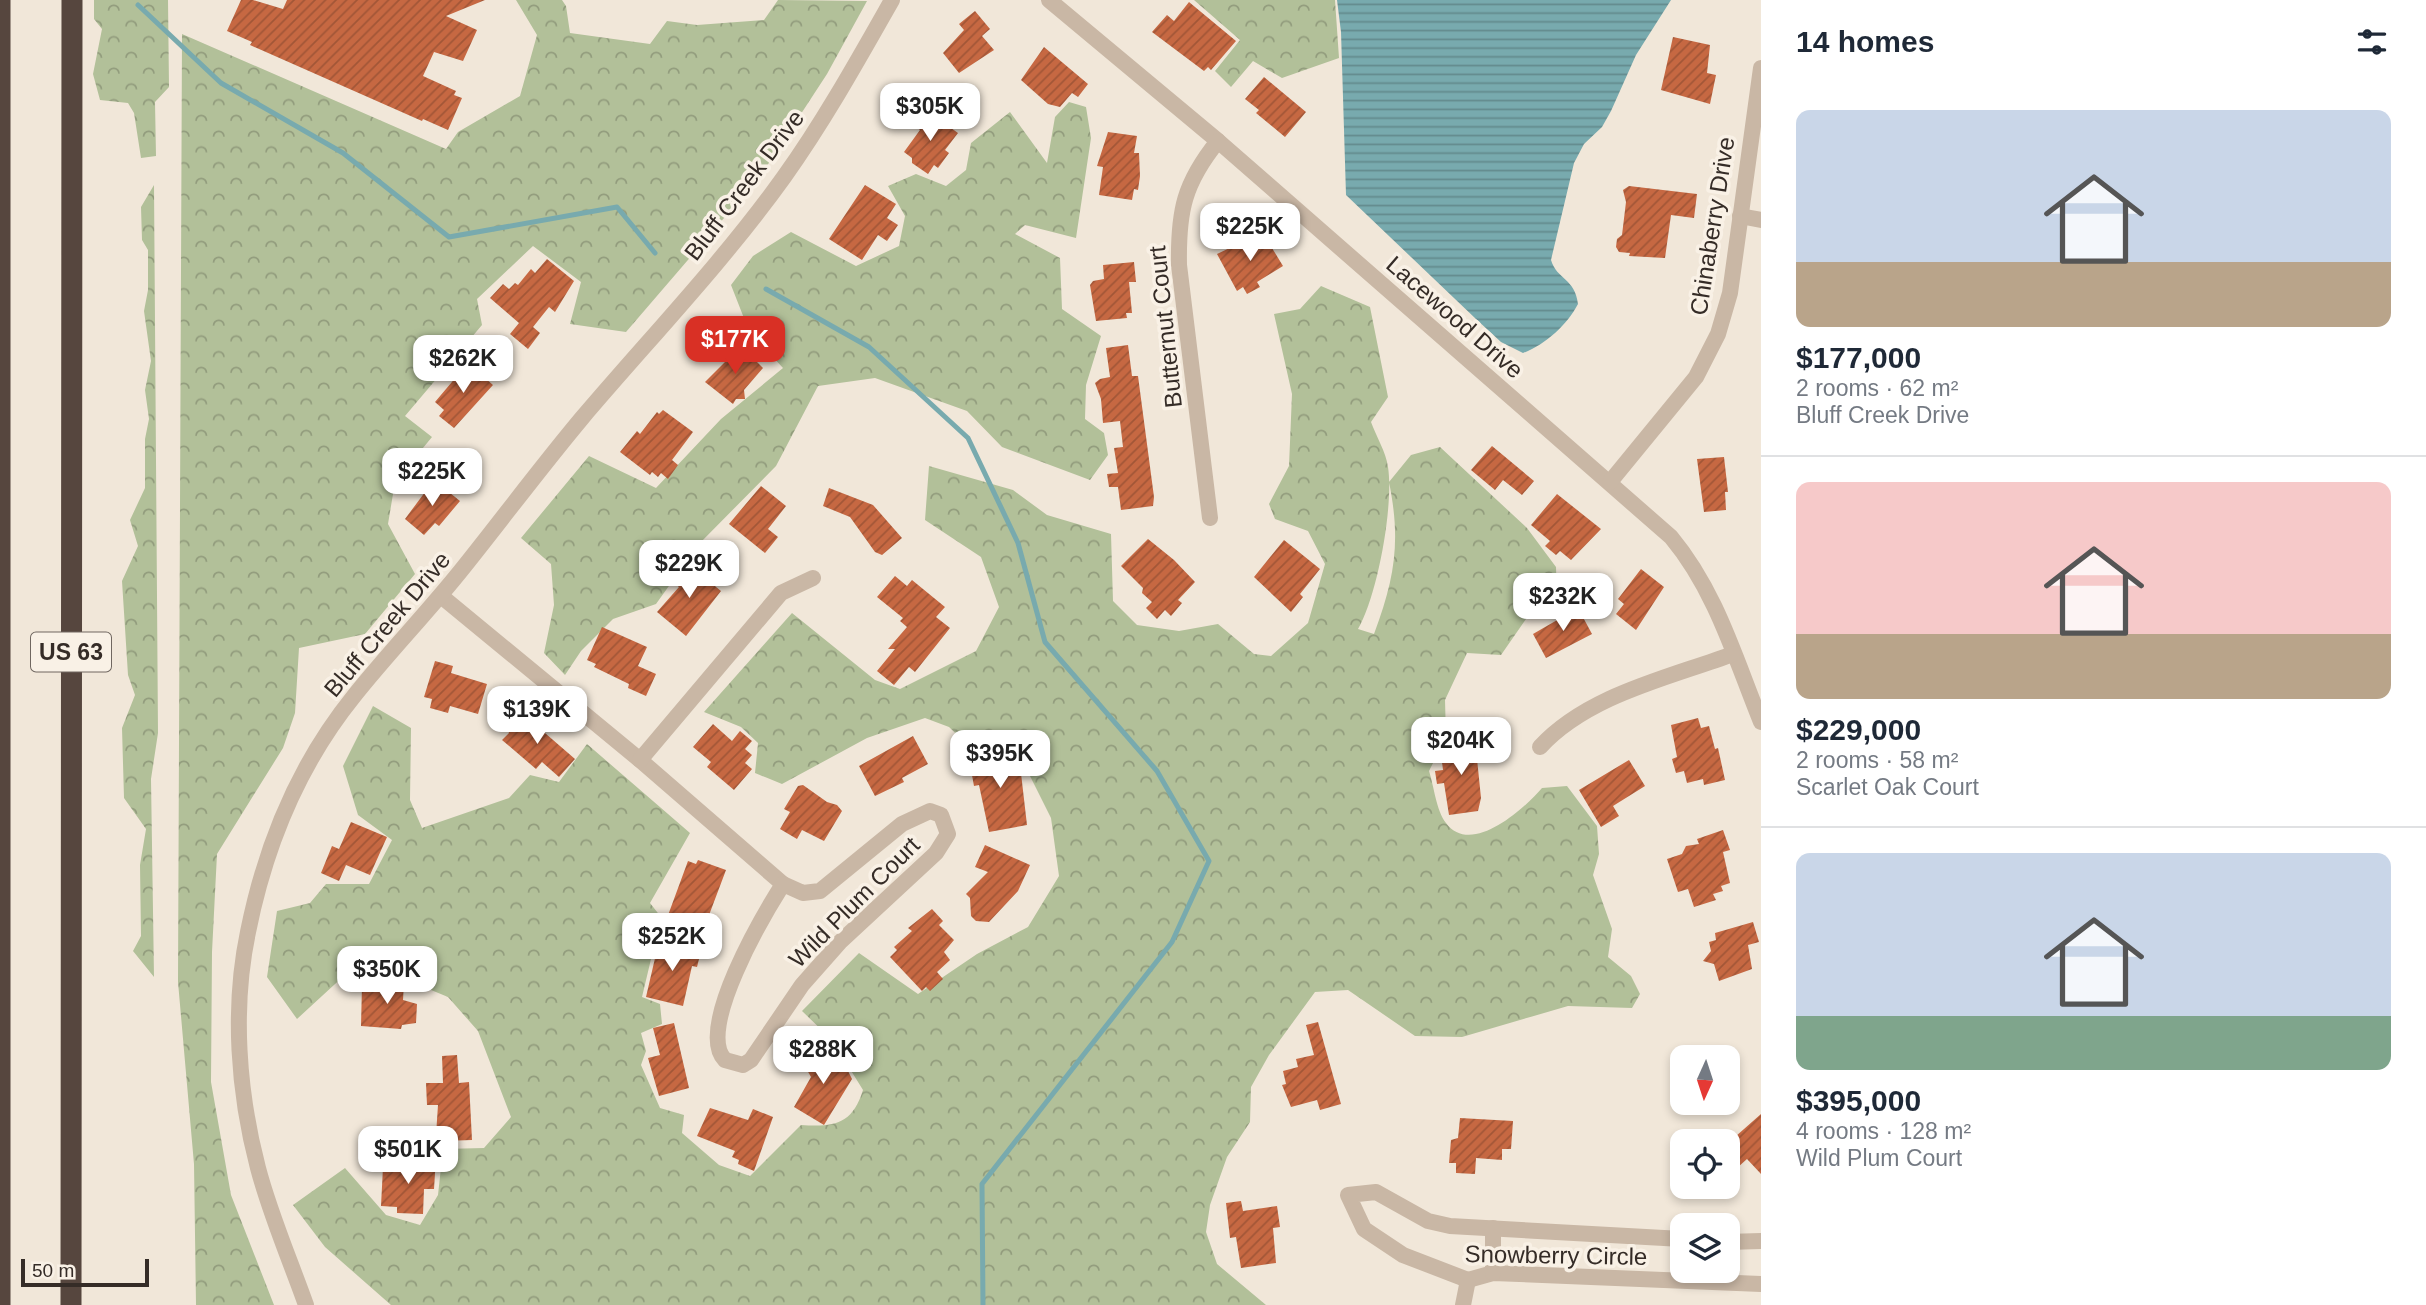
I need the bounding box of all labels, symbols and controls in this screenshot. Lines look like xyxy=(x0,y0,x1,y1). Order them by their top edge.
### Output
icon: filters xyxy=(2353,23,2391,61)
text: 14 homes xyxy=(1796,25,1934,58)
pin: $305K xyxy=(881,83,979,143)
text: $305K xyxy=(896,93,964,119)
street label: Bluff Creek Drive xyxy=(679,105,809,265)
street label: Chinaberry Drive xyxy=(1685,135,1739,317)
icon: home xyxy=(2031,156,2157,282)
pin: $225K xyxy=(1201,204,1299,263)
text: $225K xyxy=(1216,213,1284,239)
street label: Butternut Court xyxy=(1143,244,1187,409)
street label: Lacewood Drive xyxy=(1381,250,1529,384)
pin: $177K xyxy=(686,316,784,376)
text: $177K xyxy=(701,326,769,352)
pin: $262K xyxy=(414,336,512,395)
text: $177,000 xyxy=(1796,341,1921,374)
text: $262K xyxy=(429,345,497,371)
text: 2 rooms · 62 m² xyxy=(1796,375,1958,401)
text: Bluff Creek Drive xyxy=(1796,402,1969,428)
pin: $225K xyxy=(383,448,481,508)
text: $225K xyxy=(398,458,466,484)
icon: home xyxy=(2031,528,2157,654)
pin: $229K xyxy=(640,540,738,600)
street label: Bluff Creek Drive xyxy=(319,546,455,702)
text: $229K xyxy=(655,550,723,576)
pin: $232K xyxy=(1514,574,1612,633)
text: $232K xyxy=(1529,583,1597,609)
road number: US 63 xyxy=(31,632,111,672)
pin: $139K xyxy=(488,686,586,746)
text: $139K xyxy=(503,696,571,722)
text: $229,000 xyxy=(1796,713,1921,746)
pin: $204K xyxy=(1412,718,1510,777)
text: $204K xyxy=(1427,727,1495,753)
pin: $395K xyxy=(951,730,1049,790)
text: $395K xyxy=(966,740,1034,766)
text: 2 rooms · 58 m² xyxy=(1796,747,1958,773)
text: Scarlet Oak Court xyxy=(1796,774,1979,800)
street label: Wild Plum Court xyxy=(783,831,925,973)
icon: home xyxy=(2031,899,2157,1025)
pin: $252K xyxy=(623,914,721,973)
text: $252K xyxy=(638,923,706,949)
pin: $350K xyxy=(338,946,436,1006)
text: $350K xyxy=(353,956,421,982)
pin: $288K xyxy=(774,1026,872,1086)
text: $288K xyxy=(789,1036,857,1062)
north arrow xyxy=(1670,1045,1740,1115)
map controls xyxy=(1670,1045,1740,1283)
text: $395,000 xyxy=(1796,1084,1921,1117)
text: 4 rooms · 128 m² xyxy=(1796,1118,1971,1144)
pin: $501K xyxy=(359,1126,457,1186)
button: locate xyxy=(1670,1129,1740,1199)
text: $501K xyxy=(374,1136,442,1162)
text: Wild Plum Court xyxy=(1796,1145,1962,1171)
button: layers xyxy=(1670,1213,1740,1283)
street label: Snowberry Circle xyxy=(1464,1240,1648,1270)
scale bar xyxy=(21,1256,149,1288)
text: 50 m xyxy=(32,1260,74,1281)

